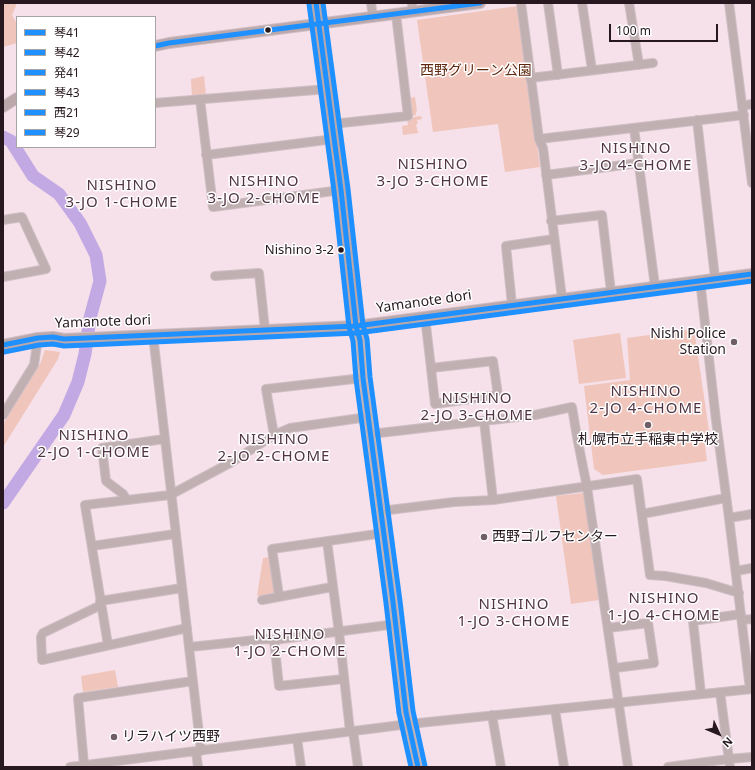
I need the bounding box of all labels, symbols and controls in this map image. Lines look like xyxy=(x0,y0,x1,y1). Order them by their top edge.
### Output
legend xyxy=(16,16,156,148)
scale bar xyxy=(611,16,720,42)
text: 100 m xyxy=(616,22,651,39)
text: 琴41 xyxy=(54,24,80,41)
unlabelled marker xyxy=(263,25,273,35)
text: 琴42 xyxy=(54,44,80,61)
park label: 西野グリーン公園 xyxy=(420,63,532,79)
text: 発41 xyxy=(54,64,80,81)
text: 琴43 xyxy=(54,84,80,101)
text: 西21 xyxy=(54,104,80,121)
text: 琴29 xyxy=(54,124,80,141)
district label: NISHINO 3-JO 4-CHOME xyxy=(580,140,692,175)
district label: NISHINO 3-JO 3-CHOME xyxy=(377,156,489,191)
district label: NISHINO 3-JO 2-CHOME xyxy=(208,173,320,208)
district label: NISHINO 3-JO 1-CHOME xyxy=(66,177,178,212)
place label: Nishino 3-2 xyxy=(265,242,334,258)
marker: Nishino 3-2 xyxy=(336,245,346,255)
street label: Yamanote dori xyxy=(375,287,473,317)
street label: Yamanote dori xyxy=(55,312,151,332)
place label: Nishi Police Station xyxy=(650,326,726,358)
marker: Nishi Police Station xyxy=(729,337,739,347)
district label: NISHINO 2-JO 4-CHOME xyxy=(590,383,702,418)
district label: NISHINO 2-JO 3-CHOME xyxy=(421,390,533,425)
marker: 札幌市立手稲東中学校 xyxy=(643,420,653,430)
district label: NISHINO 2-JO 1-CHOME xyxy=(38,427,150,462)
district label: NISHINO 2-JO 2-CHOME xyxy=(218,431,330,466)
place label: 札幌市立手稲東中学校 xyxy=(578,432,718,448)
place label: 西野ゴルフセンター xyxy=(492,529,618,545)
marker: 西野ゴルフセンター xyxy=(479,532,489,542)
district label: NISHINO 1-JO 4-CHOME xyxy=(608,590,720,625)
district label: NISHINO 1-JO 3-CHOME xyxy=(458,596,570,631)
district label: NISHINO 1-JO 2-CHOME xyxy=(234,626,346,661)
north arrow xyxy=(699,714,739,754)
place label: リラハイツ西野 xyxy=(122,729,220,745)
marker: リラハイツ西野 xyxy=(109,732,119,742)
text: N xyxy=(719,734,737,751)

